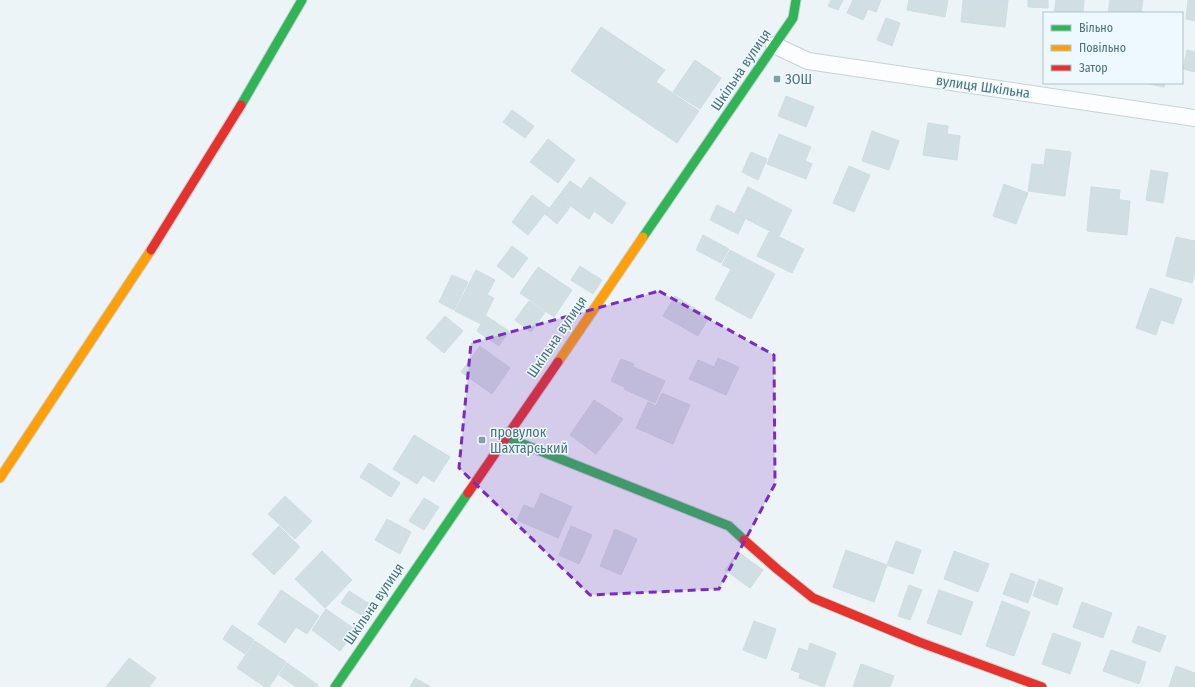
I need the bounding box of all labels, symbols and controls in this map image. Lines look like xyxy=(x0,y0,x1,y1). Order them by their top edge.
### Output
legend xyxy=(1043,12,1183,84)
text: Вільно xyxy=(1079,21,1113,35)
street label: Шкільна вулиця xyxy=(707,26,775,114)
text: Повільно xyxy=(1079,41,1126,55)
text: Затор xyxy=(1079,61,1108,75)
place label: ЗОШ xyxy=(785,71,812,88)
street label: вулиця Шкільна xyxy=(935,72,1031,102)
marker: ЗОШ xyxy=(772,74,782,84)
street label: Шкільна вулиця xyxy=(523,293,591,381)
place label: провулок Шахтарський xyxy=(490,424,568,457)
marker: провулок Шахтарський xyxy=(477,435,487,445)
street label: Шкільна вулиця xyxy=(340,560,408,648)

